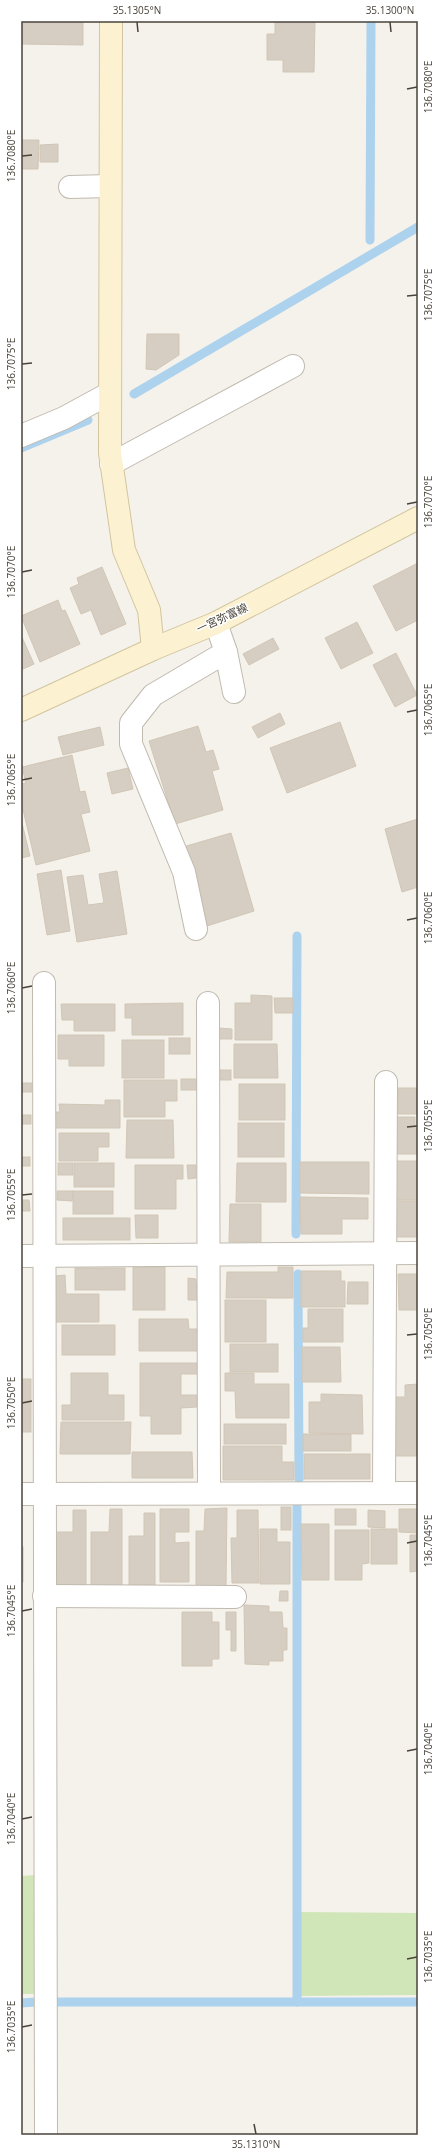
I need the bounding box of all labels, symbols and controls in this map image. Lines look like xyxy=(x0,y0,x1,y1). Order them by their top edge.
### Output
text: 35.1305°N xyxy=(113,3,161,17)
text: 35.1300°N xyxy=(366,3,414,17)
text: 136.7080°E xyxy=(421,61,435,113)
text: 136.7080°E xyxy=(4,130,18,182)
text: 136.7075°E xyxy=(421,269,435,321)
text: 136.7075°E xyxy=(4,338,18,390)
text: 136.7070°E xyxy=(421,476,435,528)
text: 136.7070°E xyxy=(4,546,18,598)
street label: 一宮弥富線 xyxy=(194,599,250,636)
text: 136.7065°E xyxy=(421,684,435,736)
text: 136.7065°E xyxy=(4,754,18,806)
text: 136.7060°E xyxy=(421,892,435,944)
text: 136.7060°E xyxy=(4,962,18,1014)
text: 136.7055°E xyxy=(421,1100,435,1152)
text: 136.7055°E xyxy=(4,1169,18,1221)
text: 136.7050°E xyxy=(421,1308,435,1360)
text: 136.7050°E xyxy=(4,1377,18,1429)
text: 136.7045°E xyxy=(421,1515,435,1567)
text: 136.7045°E xyxy=(4,1585,18,1637)
text: 136.7040°E xyxy=(421,1723,435,1775)
text: 136.7040°E xyxy=(4,1793,18,1845)
text: 136.7035°E xyxy=(421,1931,435,1983)
text: 136.7035°E xyxy=(4,2001,18,2053)
text: 35.1310°N xyxy=(232,2137,280,2151)

